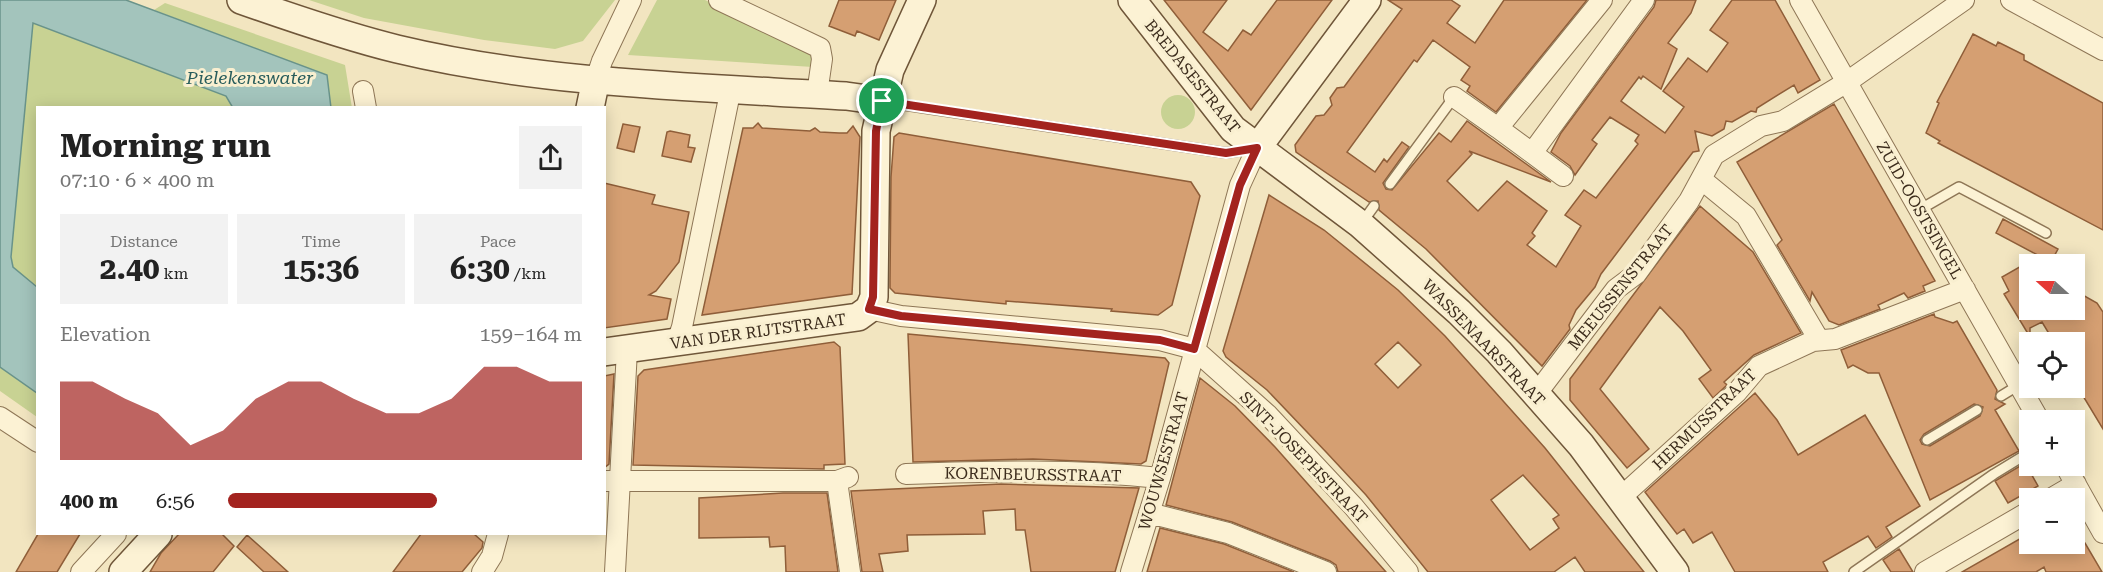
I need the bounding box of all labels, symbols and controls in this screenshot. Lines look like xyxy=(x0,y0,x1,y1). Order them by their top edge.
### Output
street label: BREDASESTRAAT xyxy=(1141,16,1244,137)
water label: Pielekenswater xyxy=(185,67,314,88)
pin xyxy=(856,75,907,126)
icon: arrive xyxy=(865,84,898,117)
text: Morning run xyxy=(60,126,271,165)
button: share xyxy=(519,126,582,189)
street label: ZUID-OOSTSINGEL xyxy=(1873,138,1967,282)
text: 07:10 · 6 × 400 m xyxy=(60,168,215,192)
street label: MEEUSSENSTRAAT xyxy=(1564,221,1677,354)
text: Distance xyxy=(110,232,178,251)
text: Time xyxy=(301,232,341,251)
text: Pace xyxy=(480,232,516,251)
text: 2.40 xyxy=(100,251,160,286)
text: 15:36 xyxy=(283,251,359,286)
text: 6:30 xyxy=(450,251,510,286)
north arrow xyxy=(2019,254,2085,320)
map controls xyxy=(2019,254,2085,554)
text: km xyxy=(160,264,188,283)
text: /km xyxy=(510,264,546,283)
street label: WASSENAARSTRAAT xyxy=(1418,275,1549,410)
street label: VAN DER RIJTSTRAAT xyxy=(669,310,848,353)
text: Elevation xyxy=(60,322,151,346)
text: 159–164 m xyxy=(479,322,582,346)
button: locate xyxy=(2019,332,2085,398)
street label: HERMUSSTRAAT xyxy=(1648,365,1760,474)
street label: SINT-JOSEPHSTRAAT xyxy=(1236,388,1372,527)
street label: WOUWSESTRAAT xyxy=(1135,390,1192,532)
button: + xyxy=(2019,410,2085,476)
street label: KORENBEURSSTRAAT xyxy=(944,463,1122,486)
button: − xyxy=(2019,488,2085,554)
text: 400 m xyxy=(60,489,118,513)
text: 6:56 xyxy=(156,489,195,513)

